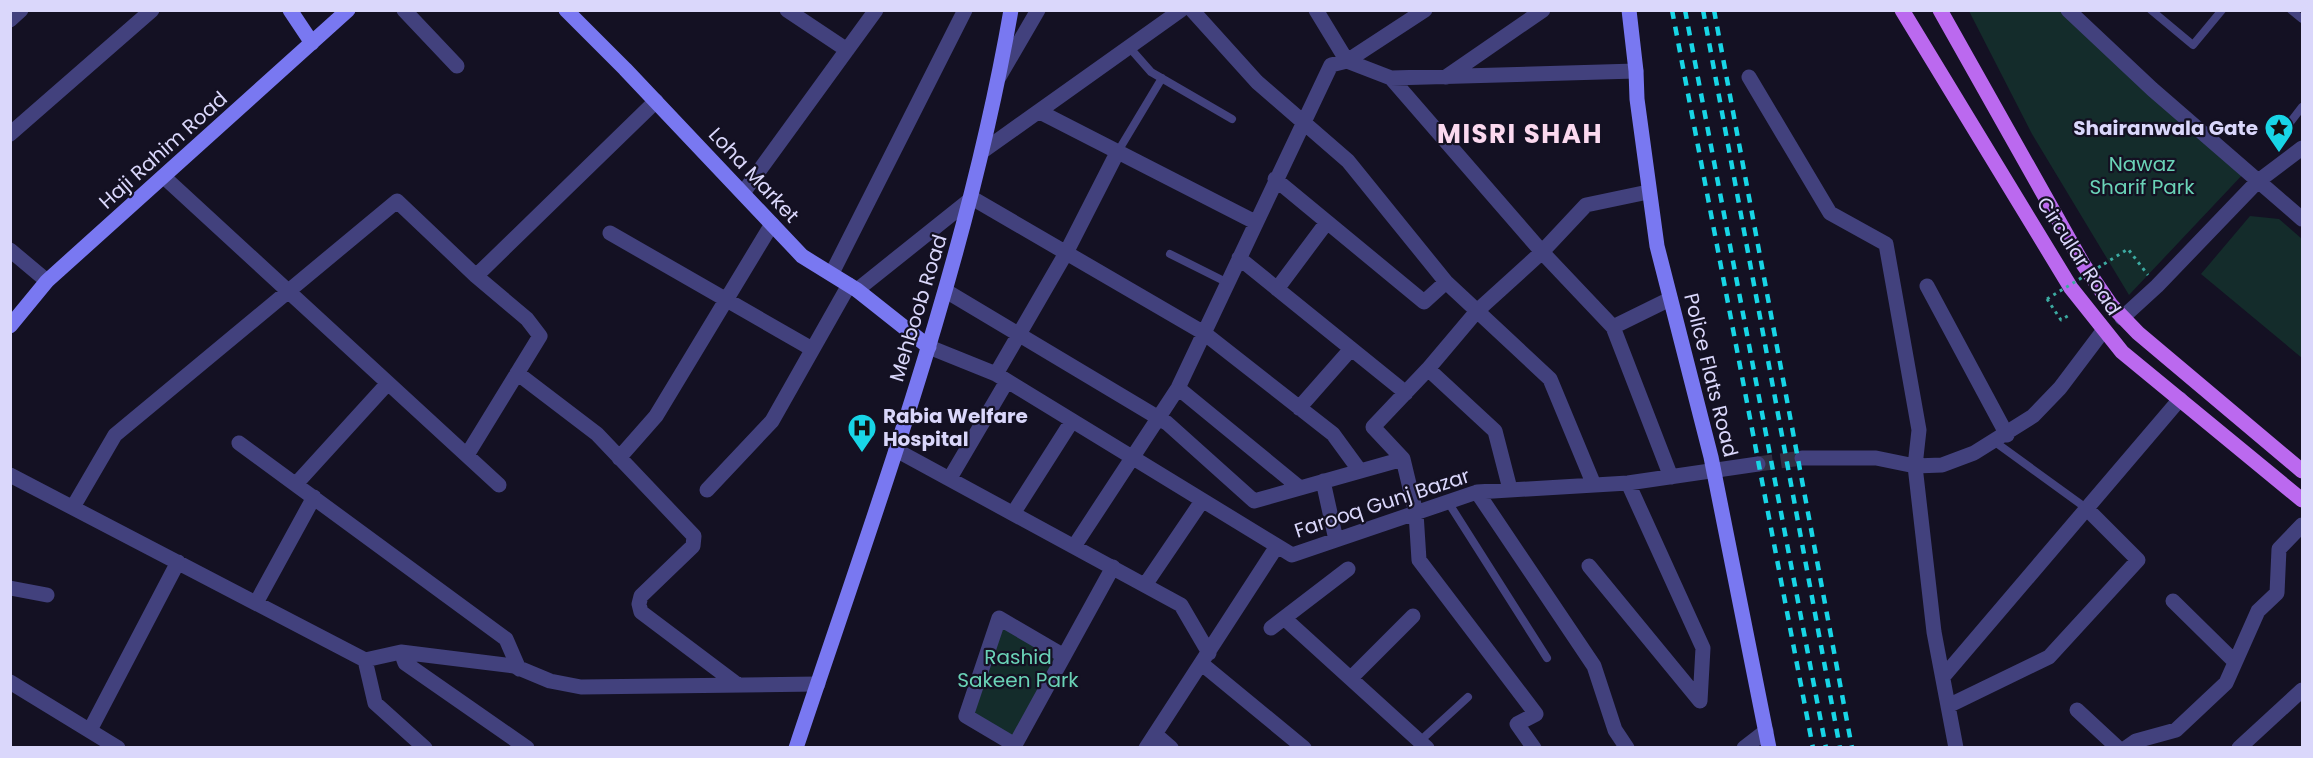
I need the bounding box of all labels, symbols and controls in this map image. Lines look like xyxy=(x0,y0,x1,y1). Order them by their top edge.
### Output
street label: Haji Rahim Road xyxy=(93,85,233,215)
place icon: Shairanwala Gate xyxy=(2263,112,2295,154)
place label: Shairanwala Gate xyxy=(2073,114,2258,142)
district label: MISRI SHAH xyxy=(1437,116,1603,152)
street label: Loha Market xyxy=(702,121,806,229)
park label: Nawaz Sharif Park xyxy=(2089,150,2195,201)
street label: Circular Road xyxy=(2030,191,2128,321)
street label: Mehboob Road xyxy=(882,231,954,385)
street label: Police Flats Road xyxy=(1677,290,1745,460)
place label: Rabia Welfare Hospital xyxy=(883,402,1028,453)
hospital icon: Rabia Welfare Hospital xyxy=(846,412,878,454)
street label: Farooq Gunj Bazar xyxy=(1291,461,1473,545)
park label: Rashid Sakeen Park xyxy=(957,643,1079,694)

